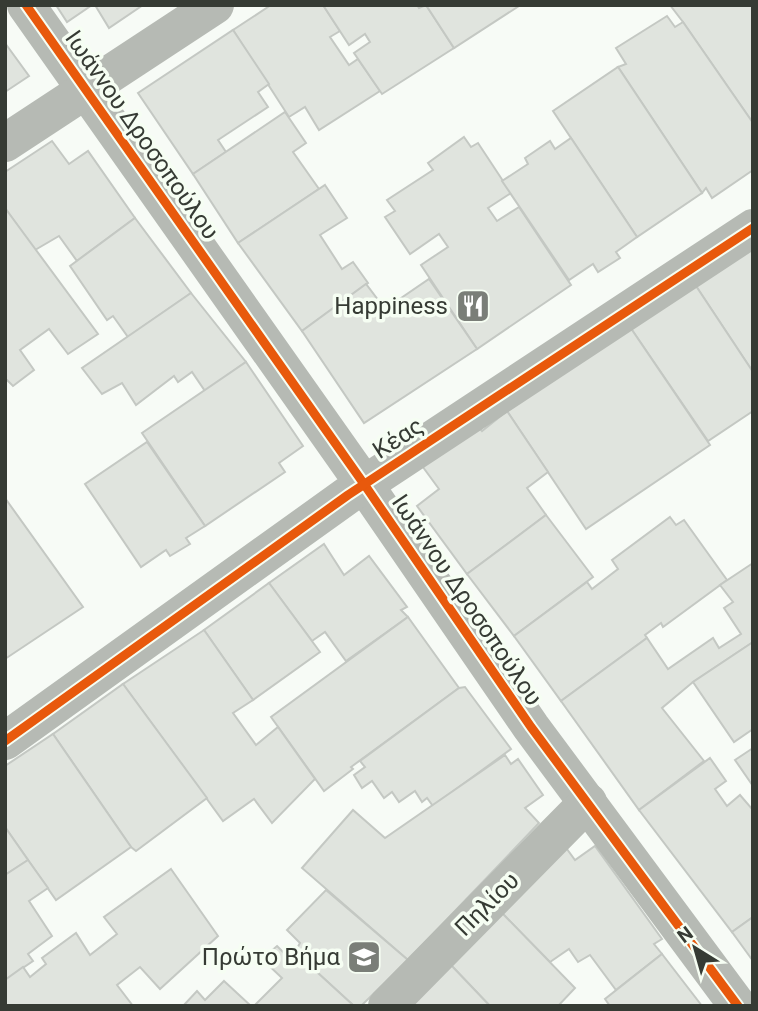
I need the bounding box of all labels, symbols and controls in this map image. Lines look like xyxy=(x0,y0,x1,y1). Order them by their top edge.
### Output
street label: Ιωάννου Δροσοπούλου xyxy=(59,25,225,245)
restaurant icon: Happiness xyxy=(454,287,492,325)
place label: Happiness xyxy=(334,292,448,320)
street label: Κέας xyxy=(368,411,428,465)
street label: Ιωάννου Δροσοπούλου xyxy=(386,489,548,711)
street label: Πηλίου xyxy=(449,866,525,942)
north arrow xyxy=(660,913,730,983)
text: N xyxy=(673,922,697,948)
school or university icon: Πρώτο Βήμα xyxy=(345,938,383,976)
place label: Πρώτο Βήμα xyxy=(202,943,340,971)

